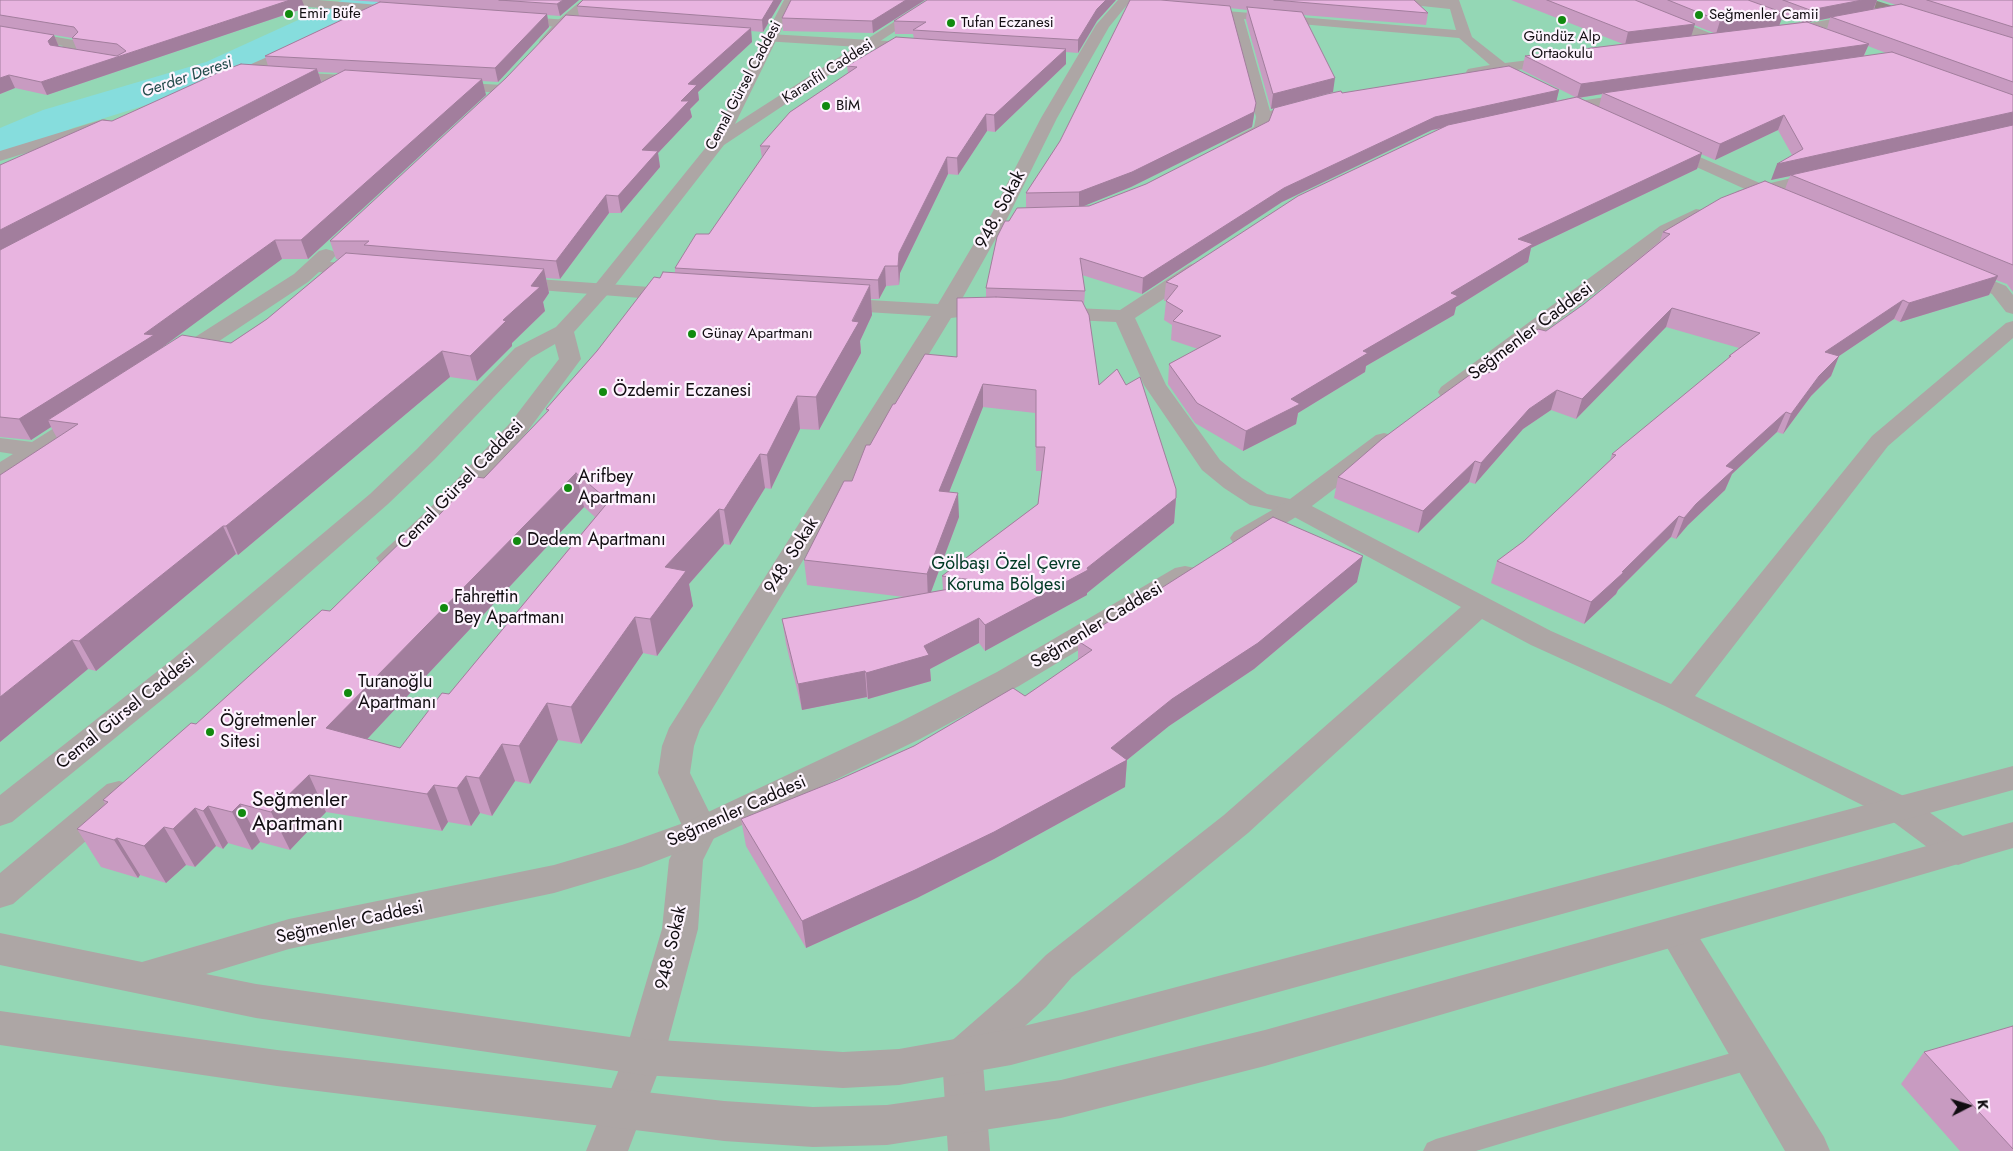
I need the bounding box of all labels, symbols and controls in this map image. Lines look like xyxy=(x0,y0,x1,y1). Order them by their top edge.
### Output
place label: Emir Büfe xyxy=(299,5,361,23)
place label: Seğmenler Camii xyxy=(1709,6,1819,24)
marker: Emir Büfe xyxy=(283,8,295,20)
marker: Seğmenler Camii xyxy=(1693,9,1705,21)
place label: Tufan Eczanesi xyxy=(961,14,1054,32)
marker: Gündüz Alp Ortaokulu xyxy=(1556,14,1568,26)
marker: Tufan Eczanesi xyxy=(945,17,957,29)
street label: Cemal Gürsel Caddesi xyxy=(702,18,786,154)
place label: Gündüz Alp Ortaokulu xyxy=(1523,28,1601,63)
street label: Karanfil Caddesi xyxy=(779,36,877,108)
water label: Gerder Deresi xyxy=(139,54,235,102)
place label: BİM xyxy=(836,97,860,115)
marker: BİM xyxy=(820,100,832,112)
street label: 948. Sokak xyxy=(971,167,1031,253)
street label: Seğmenler Caddesi xyxy=(1465,278,1597,386)
place label: Günay Apartmanı xyxy=(702,325,813,343)
marker: Günay Apartmanı xyxy=(686,328,698,340)
place label: Özdemir Eczanesi xyxy=(613,381,751,403)
marker: Özdemir Eczanesi xyxy=(597,386,609,398)
street label: Cemal Gürsel Caddesi xyxy=(393,416,529,554)
place label: Arifbey Apartmanı xyxy=(578,467,656,509)
marker: Arifbey Apartmanı xyxy=(562,482,574,494)
street label: 948. Sokak xyxy=(760,514,824,598)
place label: Dedem Apartmanı xyxy=(527,530,666,552)
marker: Dedem Apartmanı xyxy=(511,535,523,547)
park label: Gölbaşı Özel Çevre Koruma Bölgesi xyxy=(931,554,1081,596)
street label: Seğmenler Caddesi xyxy=(1027,578,1167,674)
place label: Fahrettin Bey Apartmanı xyxy=(454,587,564,630)
marker: Fahrettin Bey Apartmanı xyxy=(438,602,450,614)
street label: Cemal Gürsel Caddesi xyxy=(52,649,200,775)
place label: Turanoğlu Apartmanı xyxy=(358,672,436,714)
marker: Turanoğlu Apartmanı xyxy=(342,687,354,699)
place label: Öğretmenler Sitesi xyxy=(220,711,316,754)
marker: Öğretmenler Sitesi xyxy=(204,726,216,738)
street label: Seğmenler Caddesi xyxy=(664,772,810,852)
place label: Seğmenler Apartmanı xyxy=(252,788,347,838)
marker: Seğmenler Apartmanı xyxy=(236,807,248,819)
street label: Seğmenler Caddesi xyxy=(274,897,426,949)
street label: 948. Sokak xyxy=(652,904,692,992)
north arrow xyxy=(1943,1081,1993,1131)
text: K xyxy=(1973,1099,1993,1110)

